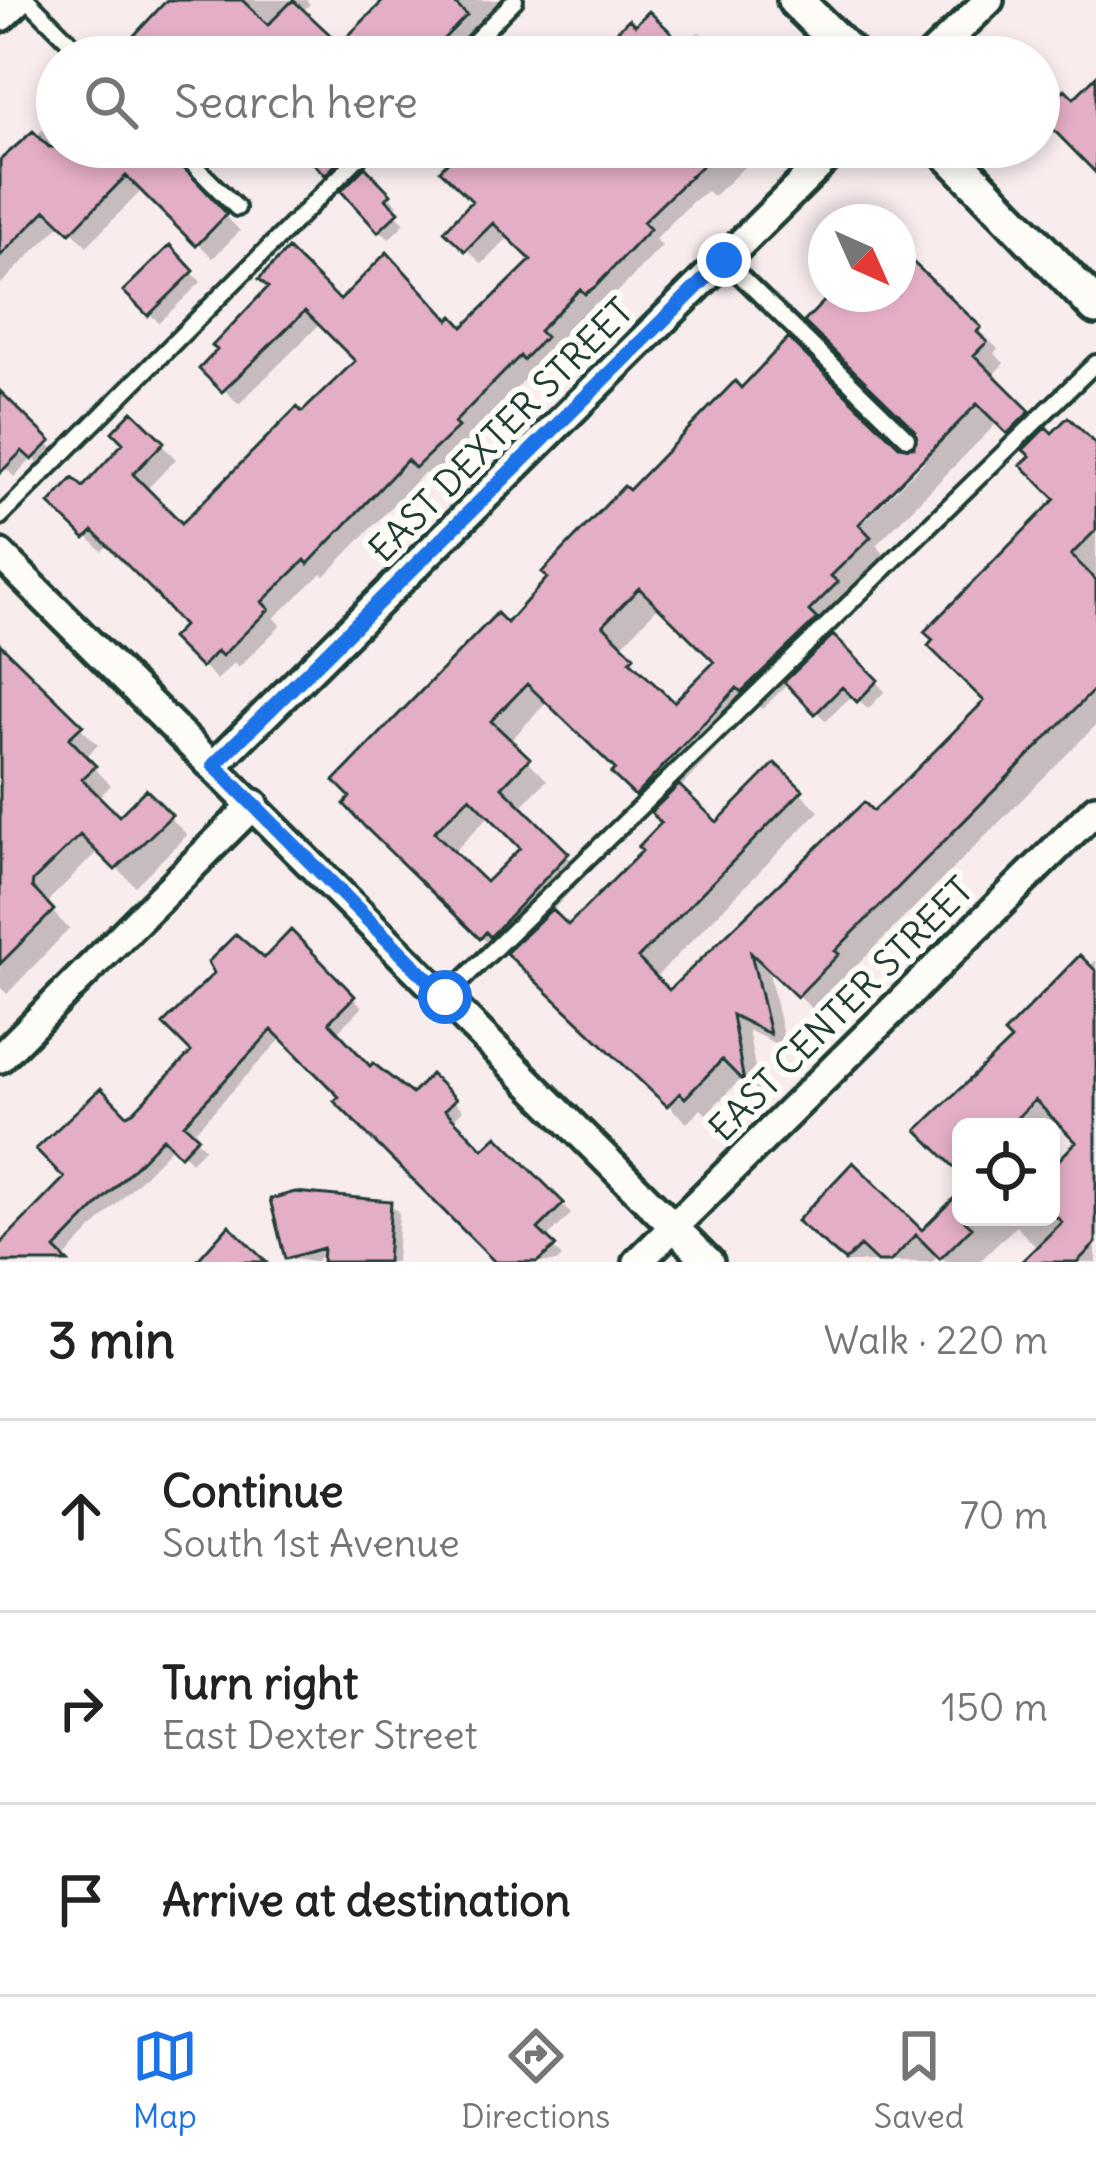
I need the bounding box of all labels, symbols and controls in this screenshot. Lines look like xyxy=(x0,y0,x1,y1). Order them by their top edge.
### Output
search box xyxy=(36,36,1060,168)
icon: search xyxy=(78,69,144,135)
text: Search here xyxy=(174,74,418,130)
north arrow xyxy=(808,204,916,312)
route end xyxy=(697,233,751,287)
street label: EAST DEXTER STREET xyxy=(360,289,642,571)
street label: EAST CENTER STREET xyxy=(699,867,983,1151)
route start xyxy=(418,970,472,1024)
map controls xyxy=(952,1118,1060,1226)
button: locate xyxy=(952,1118,1060,1226)
text: 3 min xyxy=(48,1308,175,1372)
text: Walk · 220 m xyxy=(824,1316,1048,1365)
text: Continue xyxy=(162,1463,344,1519)
icon: ahead xyxy=(48,1483,114,1549)
text: 70 m xyxy=(960,1491,1048,1540)
text: South 1st Avenue xyxy=(162,1519,460,1568)
text: Turn right xyxy=(162,1655,358,1711)
icon: right xyxy=(48,1675,114,1741)
text: 150 m xyxy=(941,1683,1048,1732)
text: East Dexter Street xyxy=(162,1711,478,1760)
icon: arrive xyxy=(48,1867,114,1933)
text: Arrive at destination xyxy=(162,1872,571,1928)
tab: Map xyxy=(132,2023,198,2137)
tab: Directions xyxy=(461,2023,610,2137)
tab: Saved xyxy=(874,2023,964,2137)

